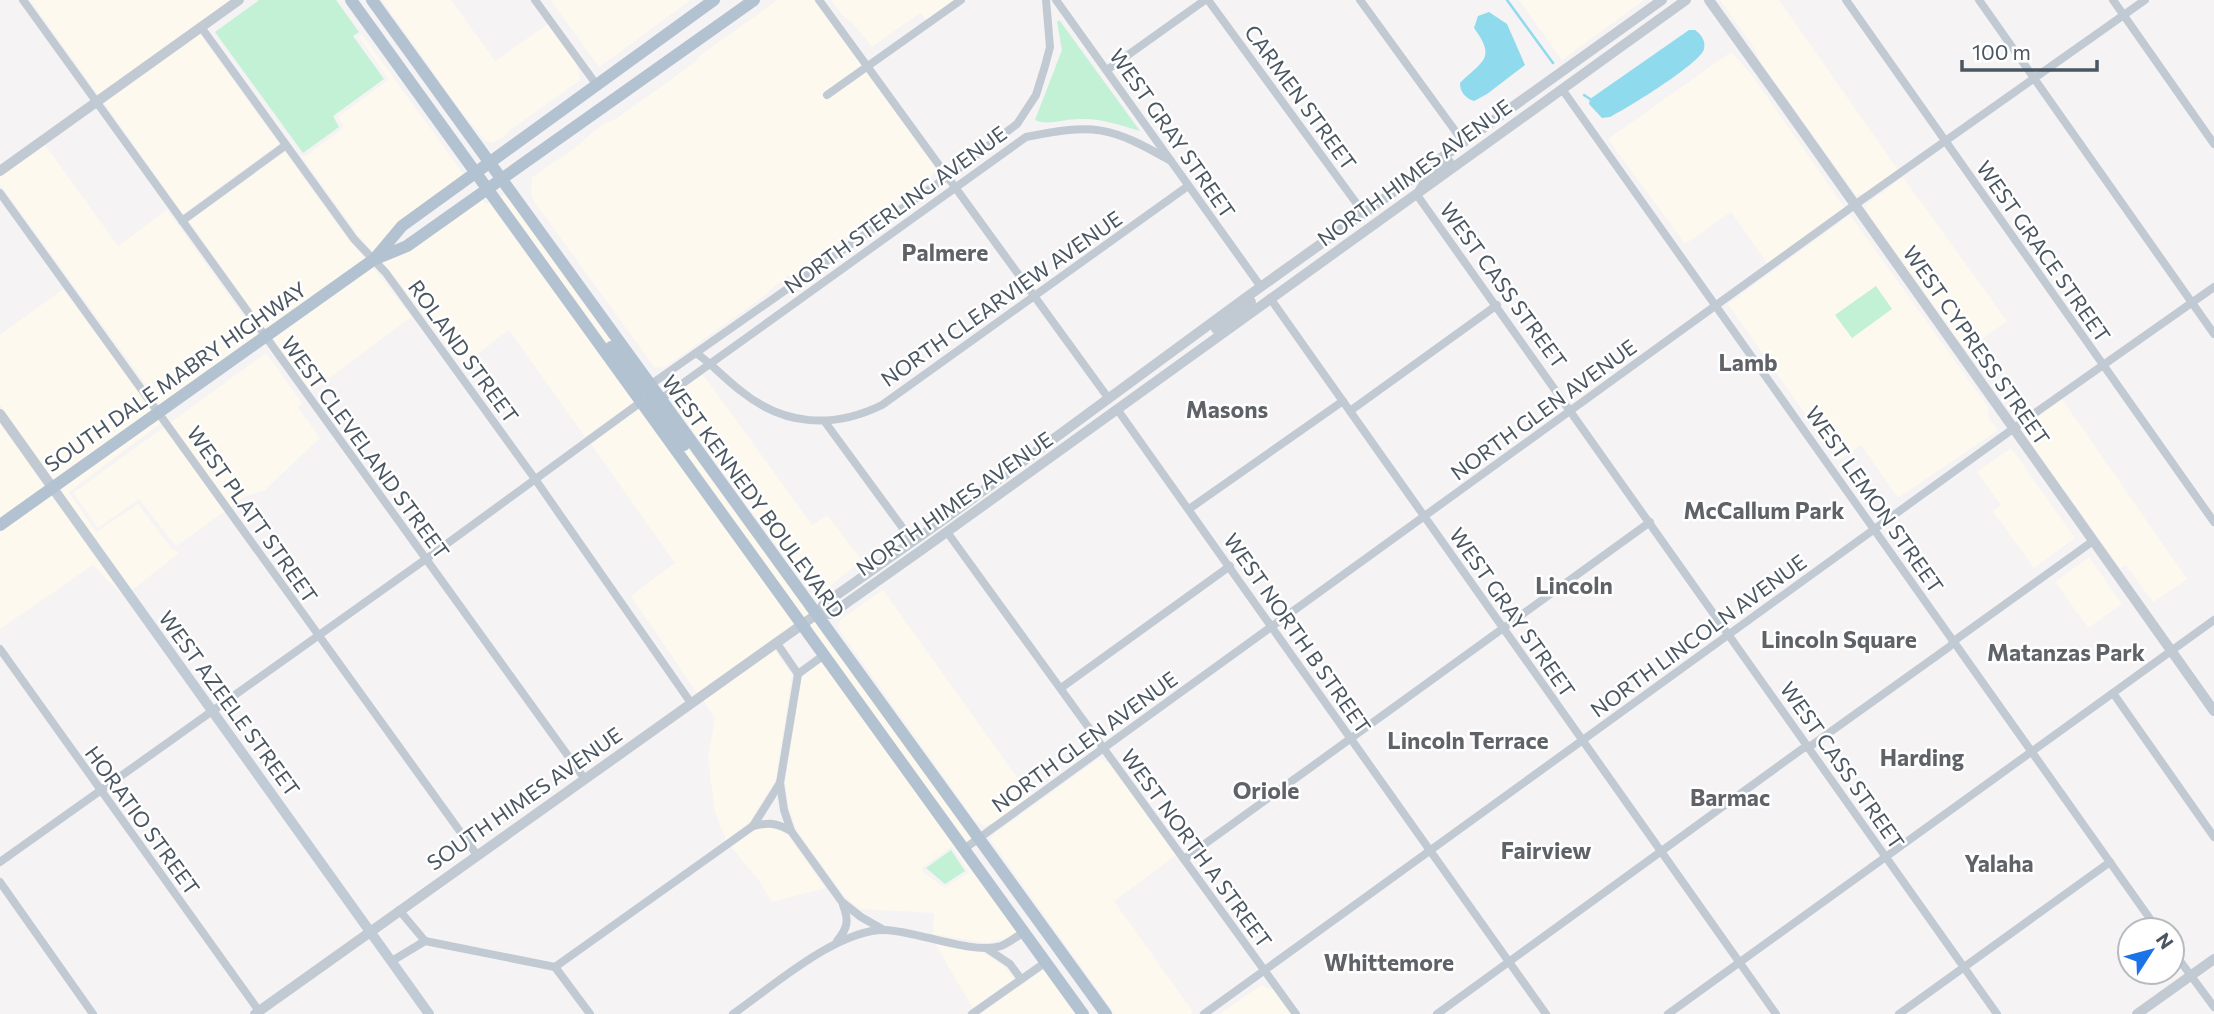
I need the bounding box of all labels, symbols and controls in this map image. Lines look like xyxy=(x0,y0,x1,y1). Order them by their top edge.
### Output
street label: CARMEN STREET xyxy=(1240,20,1362,174)
scale bar xyxy=(1962,28,2097,72)
text: 100 m xyxy=(1972,39,2031,64)
street label: WEST GRAY STREET xyxy=(1105,43,1241,223)
street label: NORTH HIMES AVENUE xyxy=(1312,93,1516,251)
street label: NORTH STERLING AVENUE xyxy=(779,120,1011,298)
street label: WEST GRACE STREET xyxy=(1972,156,2116,346)
street label: WEST CASS STREET xyxy=(1435,197,1573,373)
street label: NORTH CLEARVIEW AVENUE xyxy=(876,205,1126,391)
district label: Palmere xyxy=(902,238,988,266)
street label: WEST CYPRESS STREET xyxy=(1899,240,2055,450)
street label: SOUTH DALE MABRY HIGHWAY xyxy=(39,275,311,476)
street label: ROLAND STREET xyxy=(404,275,524,427)
street label: WEST CLEVELAND STREET xyxy=(277,331,455,563)
street label: NORTH GLEN AVENUE xyxy=(1445,333,1641,485)
district label: Lamb xyxy=(1718,348,1778,376)
street label: WEST KENNEDY BOULEVARD xyxy=(658,370,850,622)
district label: Masons xyxy=(1186,395,1269,423)
street label: WEST LEMON STREET xyxy=(1801,401,1949,597)
street label: WEST PLATT STREET xyxy=(182,421,324,607)
street label: NORTH HIMES AVENUE xyxy=(851,426,1057,580)
district label: McCallum Park xyxy=(1684,496,1844,524)
street label: WEST GRAY STREET xyxy=(1445,522,1581,702)
street label: WEST NORTH B STREET xyxy=(1219,528,1377,738)
street label: NORTH LINCOLN AVENUE xyxy=(1585,548,1811,722)
district label: Lincoln xyxy=(1535,571,1613,599)
street label: WEST AZEELE STREET xyxy=(154,605,306,801)
district label: Lincoln Square xyxy=(1761,625,1917,653)
district label: Matanzas Park xyxy=(1987,638,2145,666)
street label: NORTH GLEN AVENUE xyxy=(986,665,1182,817)
street label: WEST CASS STREET xyxy=(1776,676,1910,854)
street label: SOUTH HIMES AVENUE xyxy=(422,721,626,875)
district label: Lincoln Terrace xyxy=(1387,726,1549,754)
street label: HORATIO STREET xyxy=(81,741,205,899)
district label: Harding xyxy=(1880,743,1965,771)
street label: WEST NORTH A STREET xyxy=(1116,744,1278,952)
district label: Oriole xyxy=(1233,776,1299,804)
district label: Barmac xyxy=(1690,783,1770,811)
district label: Fairview xyxy=(1501,836,1591,864)
district label: Yalaha xyxy=(1964,849,2034,877)
north arrow xyxy=(2116,916,2186,986)
text: N xyxy=(2152,928,2179,953)
district label: Whittemore xyxy=(1324,948,1454,976)

